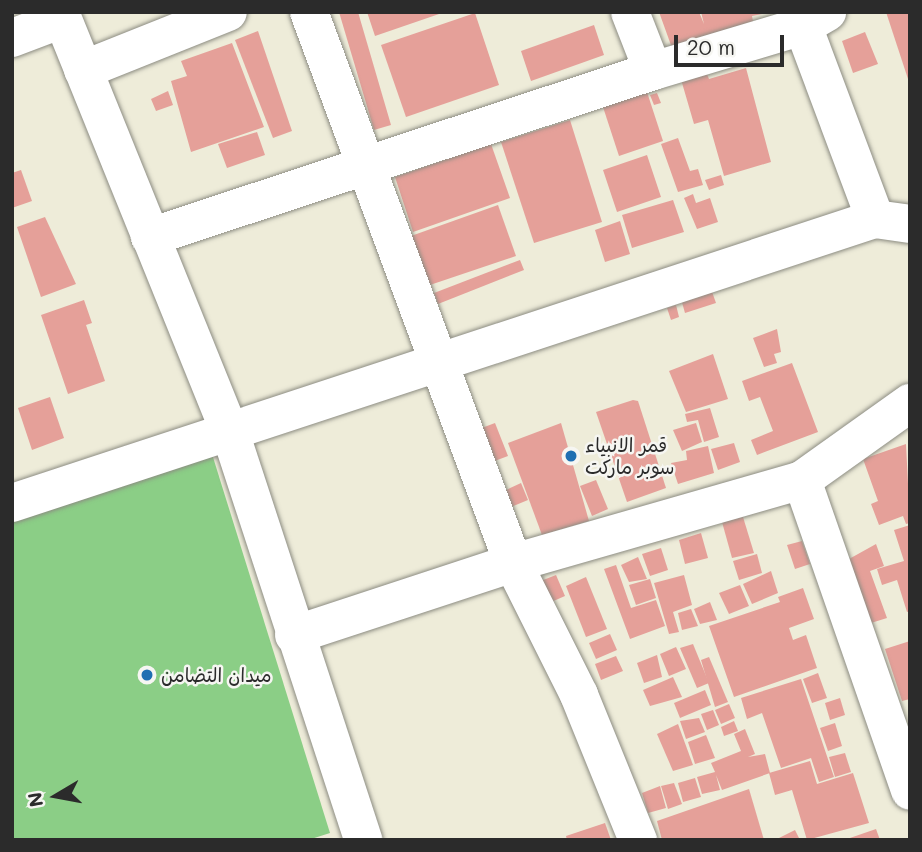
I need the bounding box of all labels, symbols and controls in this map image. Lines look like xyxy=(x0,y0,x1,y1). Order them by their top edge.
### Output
scale bar xyxy=(677,21,787,65)
text: 20 m xyxy=(687,33,735,60)
place label: قمر الانبياء سوبر ماركت xyxy=(585,434,675,478)
marker: قمر الانبياء سوبر ماركت xyxy=(563,448,579,464)
place label: ميدان التضامن xyxy=(161,664,272,686)
marker: ميدان التضامن xyxy=(139,667,155,683)
north arrow xyxy=(21,761,91,831)
text: N xyxy=(21,790,48,809)

